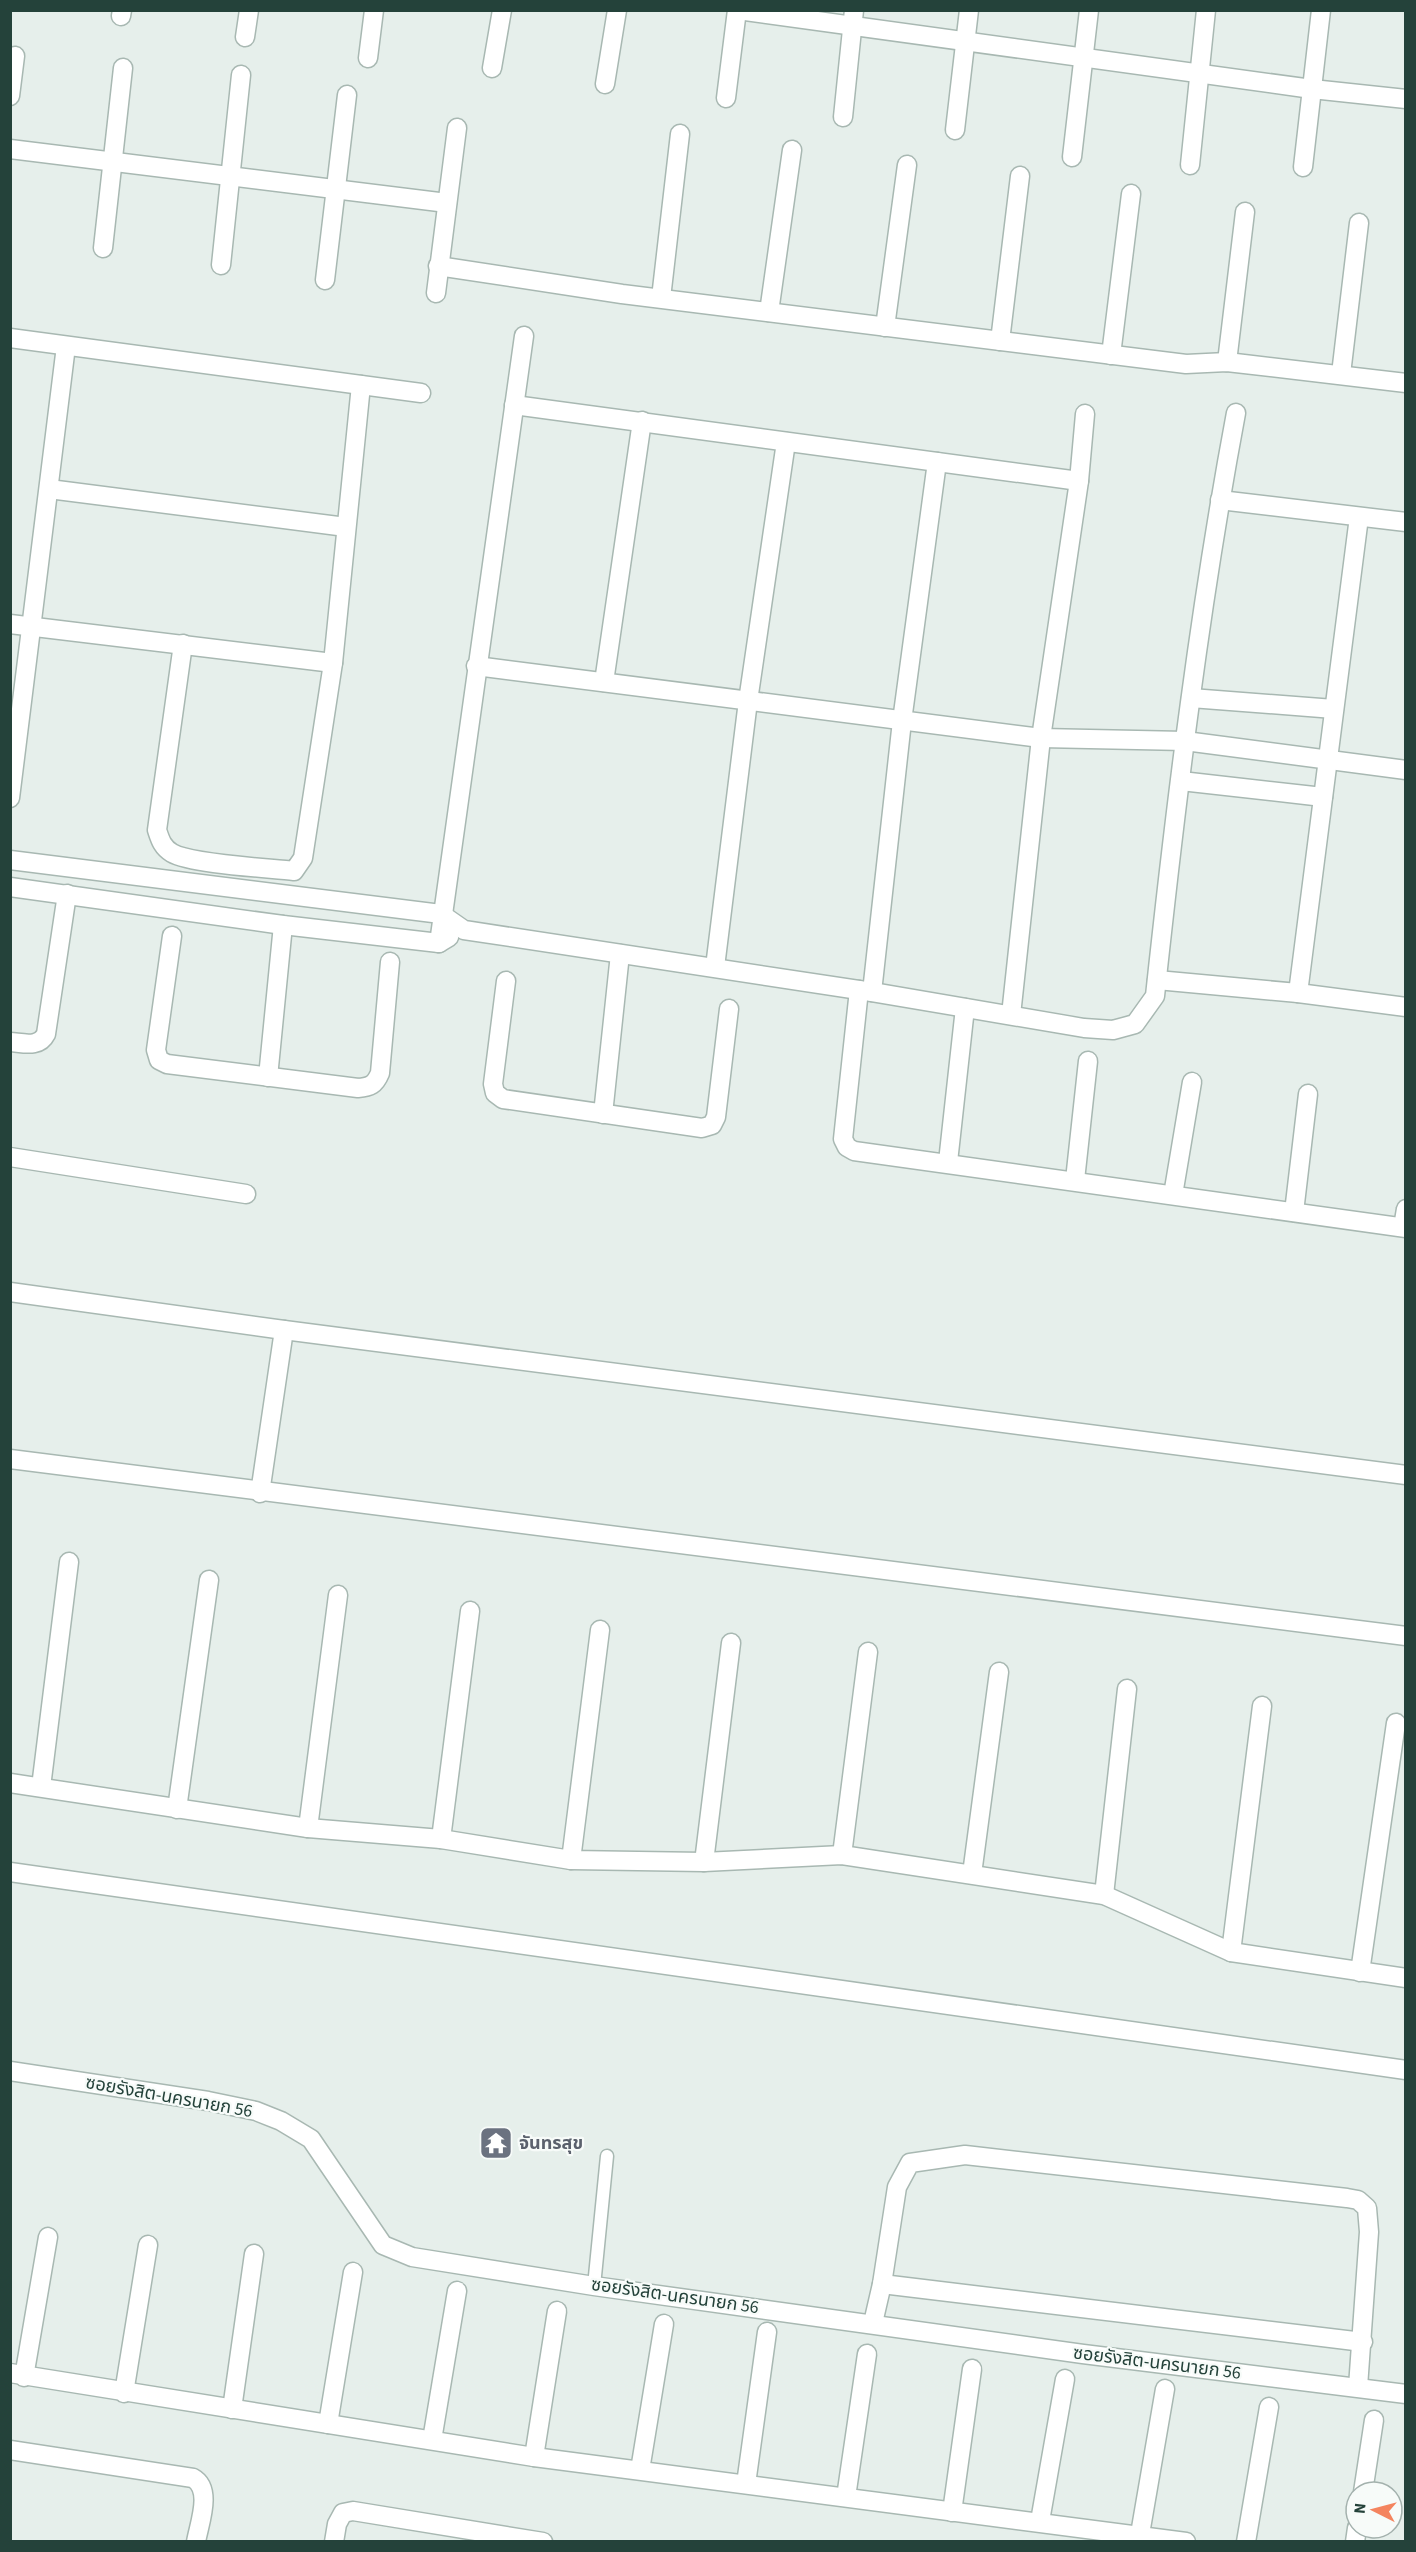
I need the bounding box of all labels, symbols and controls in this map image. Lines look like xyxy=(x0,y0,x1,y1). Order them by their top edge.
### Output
street label: ซอยรังสิต-นครนายก 56 xyxy=(84,2070,254,2124)
temple icon: จันทรสุข xyxy=(478,2125,514,2161)
place label: จันทรสุข xyxy=(519,2131,583,2156)
street label: ซอยรังสิต-นครนายก 56 xyxy=(590,2272,760,2320)
street label: ซอยรังสิต-นครนายก 56 xyxy=(1072,2340,1242,2386)
north arrow xyxy=(1344,2480,1404,2540)
text: N xyxy=(1349,2502,1372,2515)

